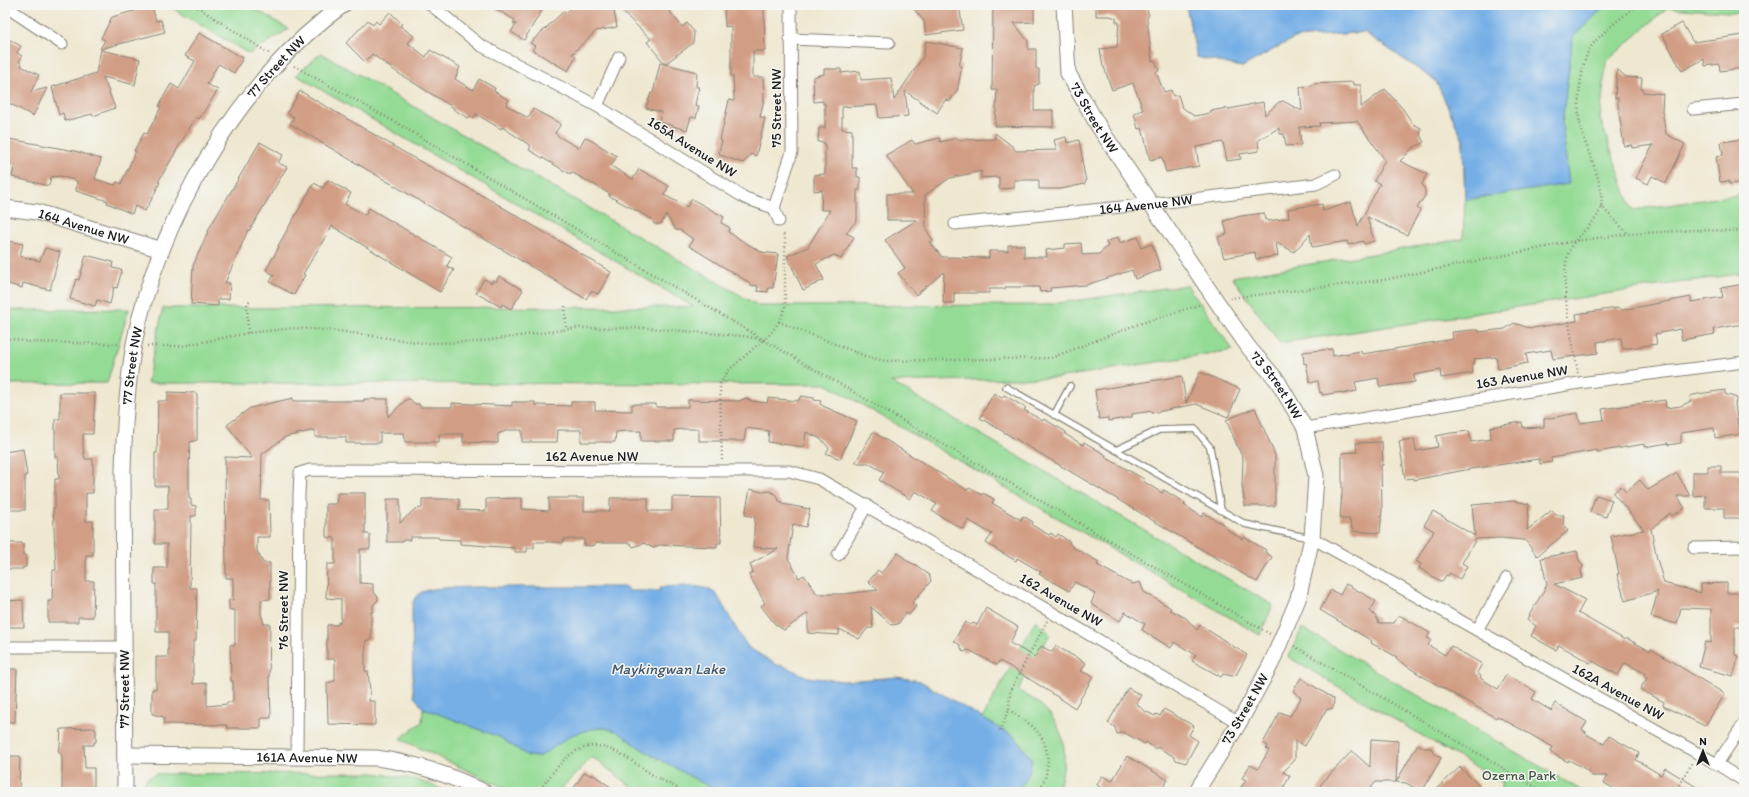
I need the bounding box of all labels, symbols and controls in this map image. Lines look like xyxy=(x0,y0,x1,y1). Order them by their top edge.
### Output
street label: 77 Street NW xyxy=(243,32,309,101)
street label: 75 Street NW xyxy=(768,68,785,148)
street label: 73 Street NW xyxy=(1067,79,1122,156)
street label: 165A Avenue NW xyxy=(644,113,740,181)
street label: 164 Avenue NW xyxy=(1098,191,1194,218)
street label: 164 Avenue NW xyxy=(36,204,131,248)
street label: 77 Street NW xyxy=(118,325,146,405)
street label: 73 Street NW xyxy=(1247,348,1306,422)
street label: 163 Avenue NW xyxy=(1475,361,1569,393)
street label: 162 Avenue NW xyxy=(546,448,638,465)
street label: 162 Avenue NW xyxy=(1017,569,1105,631)
street label: 76 Street NW xyxy=(275,570,292,650)
street label: 77 Street NW xyxy=(116,650,133,728)
water label: Maykingwan Lake xyxy=(611,660,726,678)
street label: 162A Avenue NW xyxy=(1569,660,1667,724)
street label: 73 Street NW xyxy=(1218,670,1272,748)
north arrow xyxy=(1683,731,1723,771)
text: N xyxy=(1699,735,1707,748)
street label: 161A Avenue NW xyxy=(256,748,358,766)
park label: Ozerna Park xyxy=(1482,767,1556,784)

